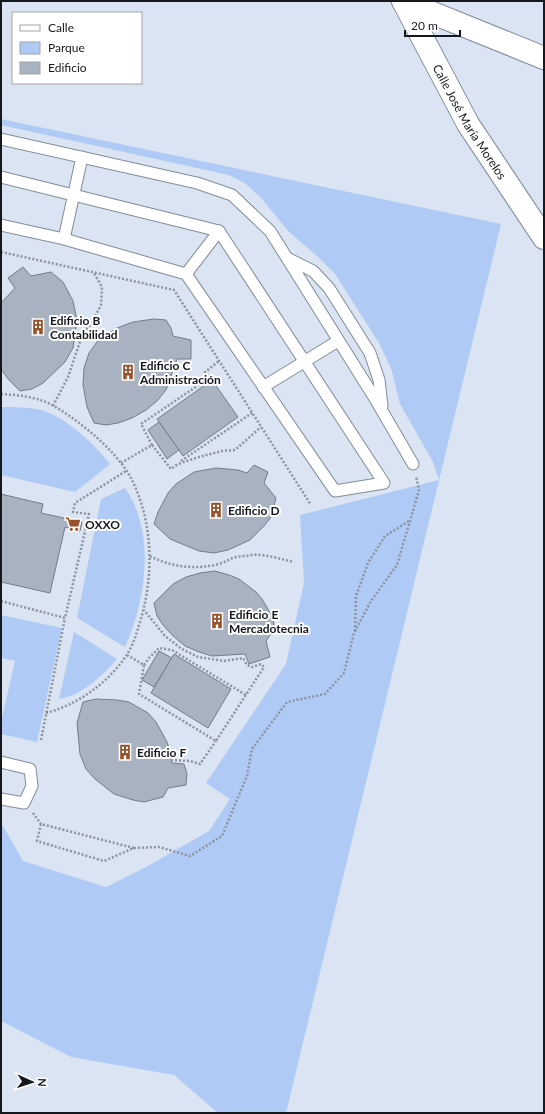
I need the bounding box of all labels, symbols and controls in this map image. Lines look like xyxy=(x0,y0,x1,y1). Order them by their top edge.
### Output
legend xyxy=(12,12,142,84)
scale bar xyxy=(405,12,460,38)
text: 20 m xyxy=(411,18,438,33)
text: Calle xyxy=(48,20,74,35)
text: Parque xyxy=(48,40,85,55)
text: Edificio xyxy=(48,60,87,75)
street label: Calle José María Morelos xyxy=(430,61,510,182)
place label: Edificio B Contabilidad xyxy=(50,313,118,342)
building icon: Edificio B Contabilidad xyxy=(29,318,47,336)
place label: Edificio C Administración xyxy=(139,358,221,387)
building icon: Edificio C Administración xyxy=(119,363,137,381)
building icon: Edificio D xyxy=(207,501,225,519)
place label: Edificio D xyxy=(228,503,280,518)
supermarket icon: OXXO xyxy=(64,515,82,533)
place label: OXXO xyxy=(85,517,120,532)
place label: Edificio E Mercadotecnia xyxy=(229,607,309,636)
building icon: Edificio E Mercadotecnia xyxy=(208,612,226,630)
building icon: Edificio F xyxy=(116,743,134,761)
place label: Edificio F xyxy=(137,745,186,760)
north arrow xyxy=(12,1062,52,1102)
text: N xyxy=(36,1078,49,1087)

